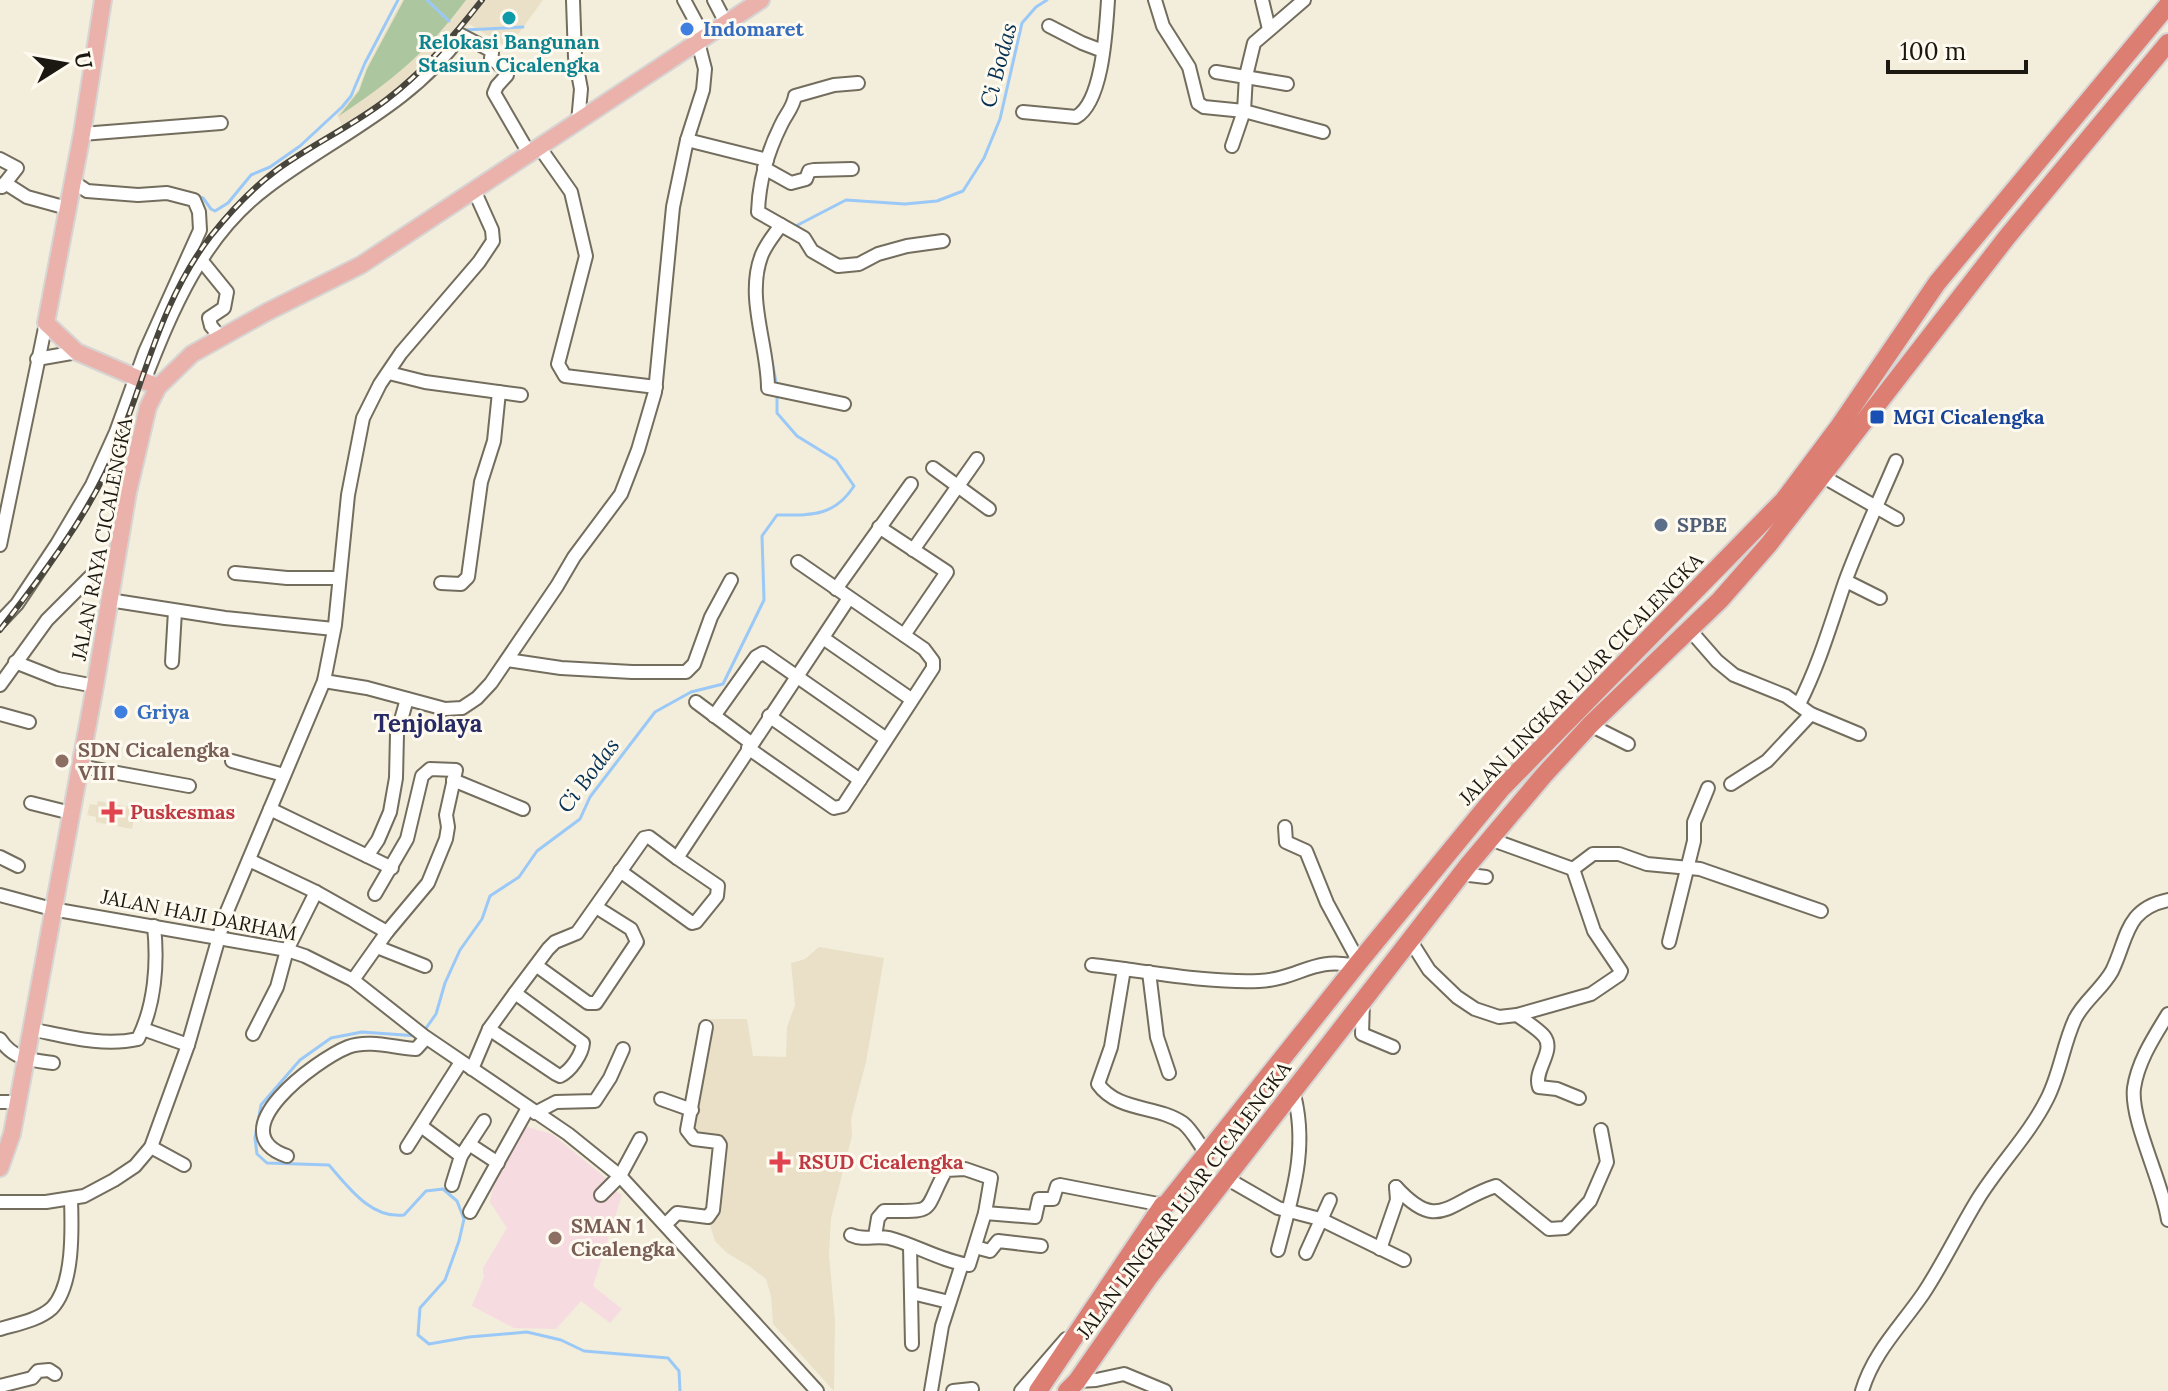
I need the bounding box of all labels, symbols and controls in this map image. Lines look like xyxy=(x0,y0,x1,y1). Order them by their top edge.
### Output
marker: Relokasi Bangunan Stasiun Cicalengka xyxy=(500,9,518,27)
place label: Indomaret xyxy=(703,16,805,41)
water label: Ci Bodas xyxy=(973,19,1023,111)
marker: Indomaret xyxy=(678,20,696,38)
north arrow xyxy=(24,24,104,104)
scale bar xyxy=(1888,24,2026,74)
place label: Relokasi Bangunan Stasiun Cicalengka xyxy=(418,29,600,77)
text: 100 m xyxy=(1900,36,1966,67)
text: U xyxy=(68,49,99,71)
place label: MGI Cicalengka xyxy=(1893,404,2045,429)
marker: MGI Cicalengka xyxy=(1868,408,1886,426)
street label: JALAN RAYA CICALENGKA xyxy=(65,415,137,663)
place label: SPBE xyxy=(1677,512,1727,537)
marker: SPBE xyxy=(1652,516,1670,534)
street label: JALAN LINGKAR LUAR CICALENGKA xyxy=(1453,547,1708,811)
place label: Griya xyxy=(137,699,190,724)
marker: Griya xyxy=(112,703,130,721)
district label: Tenjolaya xyxy=(374,708,483,739)
water label: Ci Bodas xyxy=(551,732,625,818)
place label: SDN Cicalengka VIII xyxy=(78,737,230,785)
marker: SDN Cicalengka VIII xyxy=(53,752,71,770)
place label: Puskesmas xyxy=(130,799,236,824)
marker: Puskesmas xyxy=(101,801,123,823)
street label: JALAN HAJI DARHAM xyxy=(98,883,299,946)
street label: JALAN LINGKAR LUAR CICALENGKA xyxy=(1071,1056,1296,1344)
place label: RSUD Cicalengka xyxy=(798,1149,964,1174)
marker: RSUD Cicalengka xyxy=(769,1151,791,1173)
place label: SMAN 1 Cicalengka xyxy=(571,1213,676,1261)
marker: SMAN 1 Cicalengka xyxy=(546,1229,564,1247)

